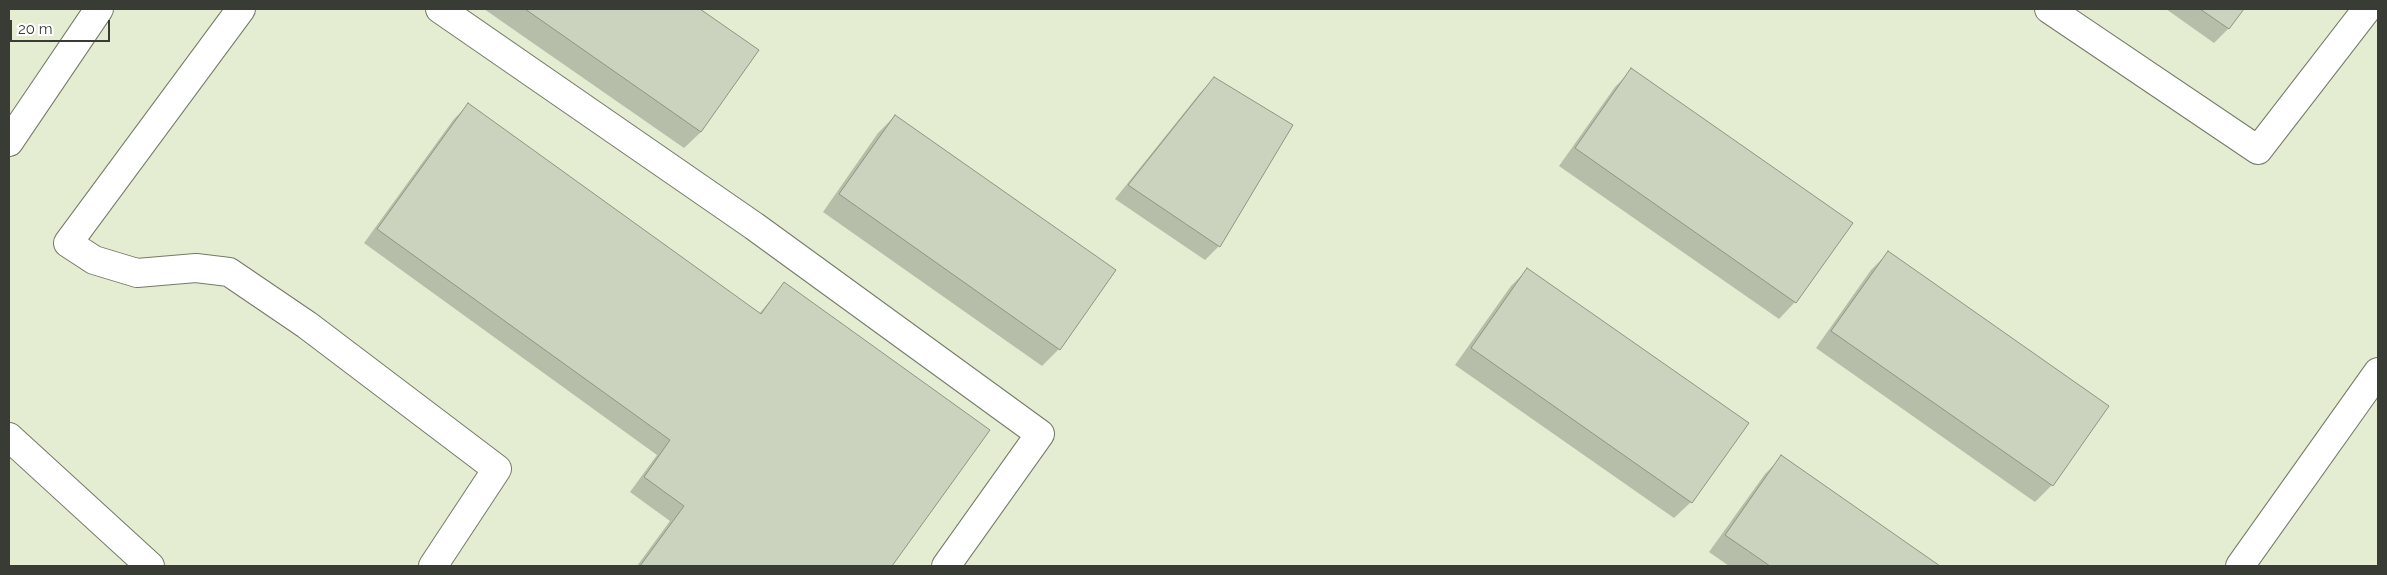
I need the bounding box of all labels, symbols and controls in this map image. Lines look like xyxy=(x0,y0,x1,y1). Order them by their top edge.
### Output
scale bar xyxy=(12,10,112,42)
text: 20 m xyxy=(18,20,53,38)

